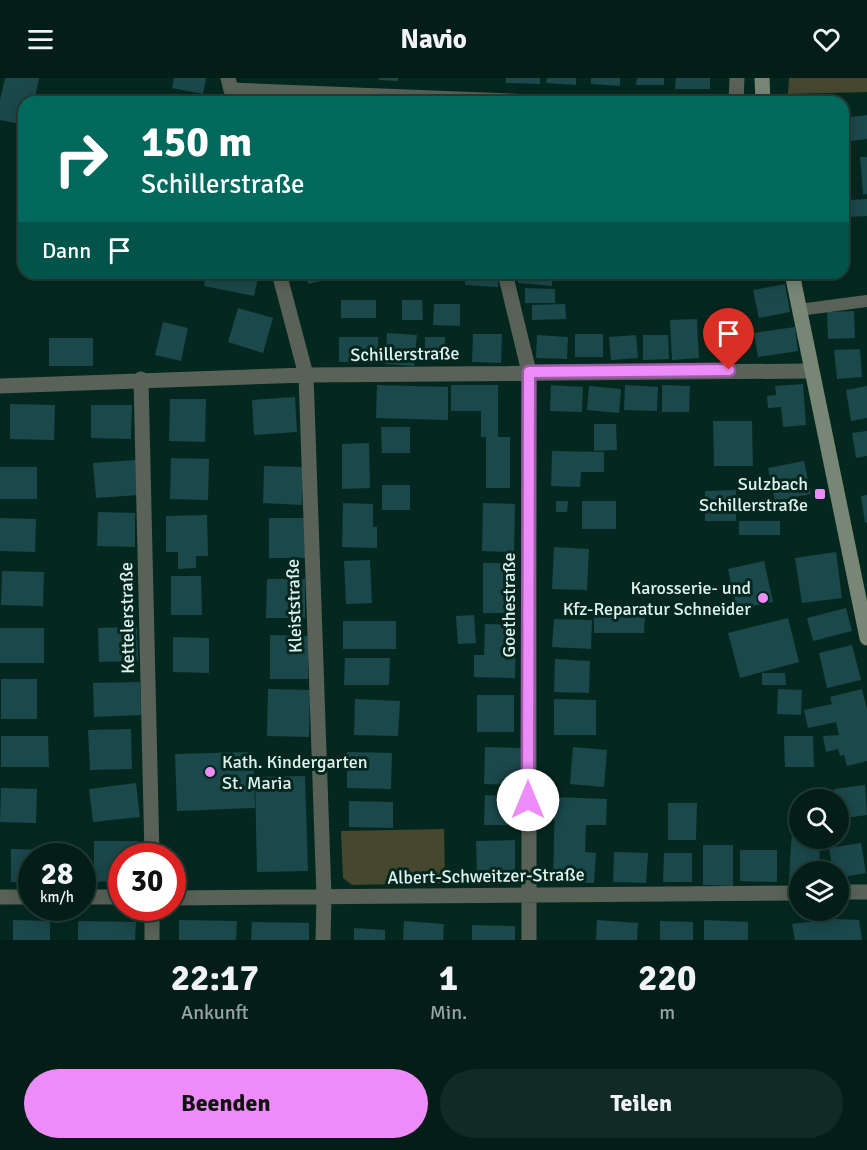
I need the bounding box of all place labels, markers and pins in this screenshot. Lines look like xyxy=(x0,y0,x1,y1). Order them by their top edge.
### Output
pin xyxy=(703,308,754,370)
place label: Sulzbach Schillerstraße xyxy=(699,473,808,516)
marker: Sulzbach Schillerstraße xyxy=(813,487,827,501)
place label: Karosserie- und Kfz-Reparatur Schneider xyxy=(563,577,751,620)
marker: Karosserie- und Kfz-Reparatur Schneider xyxy=(756,591,770,605)
place label: Kath. Kindergarten St. Maria xyxy=(222,751,367,794)
marker: Kath. Kindergarten St. Maria xyxy=(203,765,217,779)

